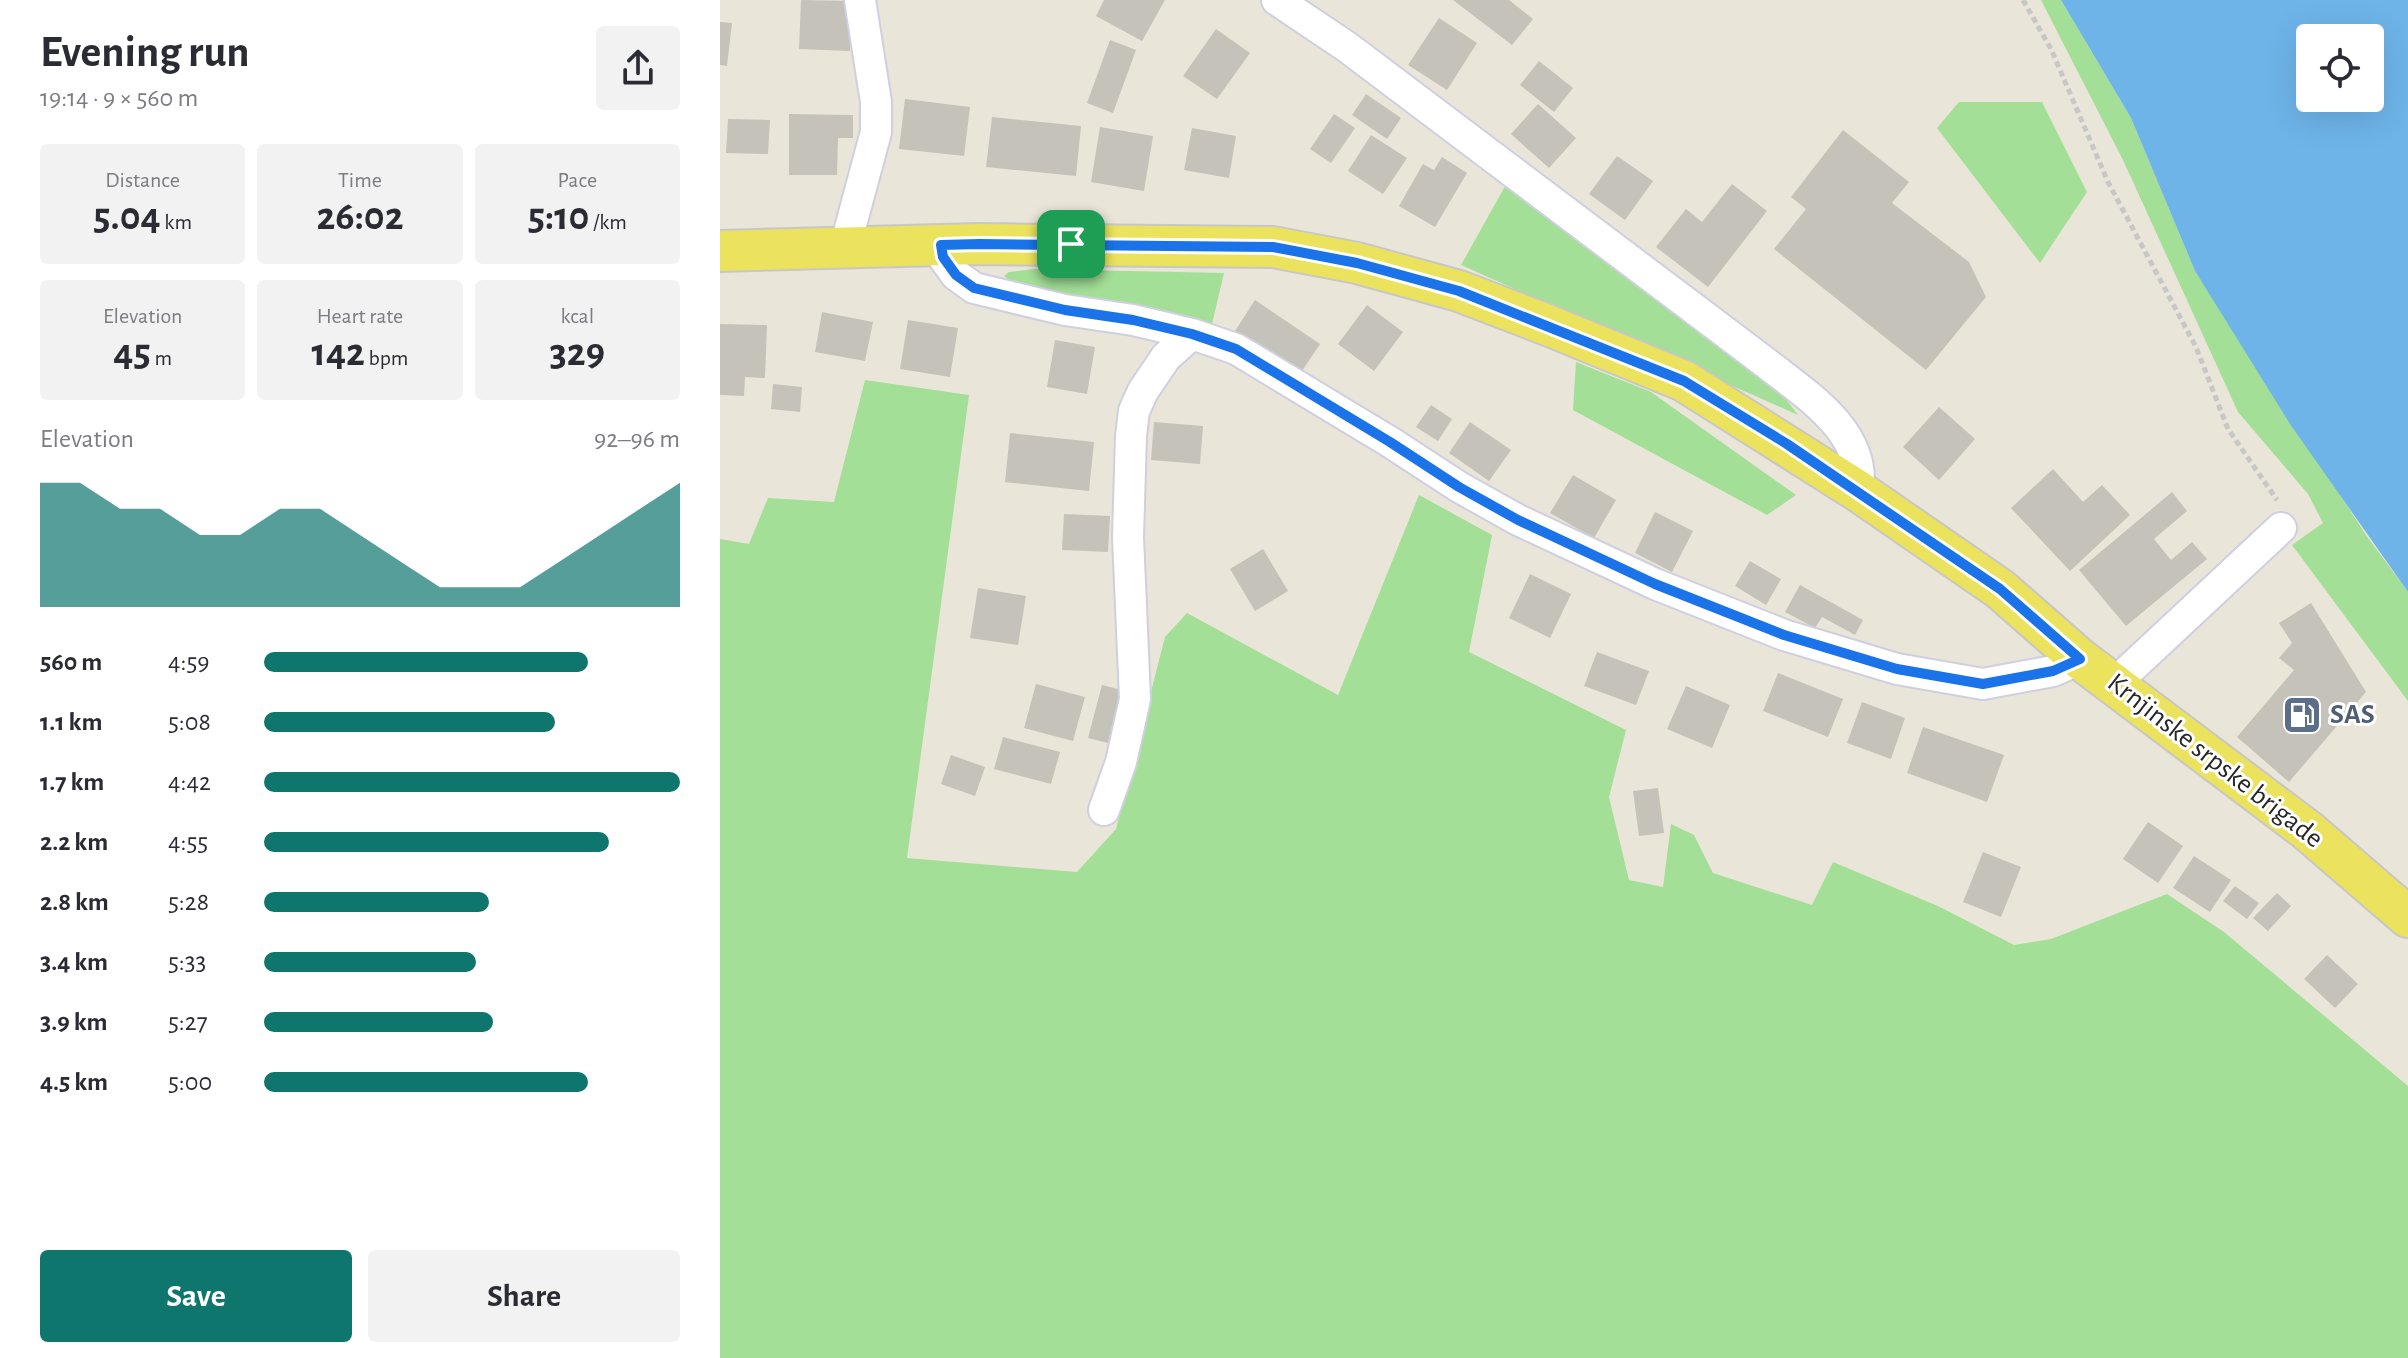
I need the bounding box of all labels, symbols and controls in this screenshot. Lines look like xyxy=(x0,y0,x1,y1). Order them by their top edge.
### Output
map controls xyxy=(2296,24,2384,112)
button: locate xyxy=(2296,24,2384,112)
button: share xyxy=(596,26,680,110)
text: Evening run xyxy=(40,31,249,75)
text: 19:14 · 9 × 560 m xyxy=(40,85,198,111)
text: Distance xyxy=(105,169,180,191)
text: Time xyxy=(338,169,382,191)
text: Pace xyxy=(558,169,597,191)
text: 5.04 xyxy=(93,197,161,237)
text: 26:02 xyxy=(316,197,403,237)
text: 5:10 xyxy=(528,197,589,237)
pin xyxy=(1037,210,1105,278)
text: km xyxy=(161,211,192,233)
text: /km xyxy=(589,211,627,233)
icon: arrive xyxy=(1049,222,1093,266)
text: Elevation xyxy=(103,305,182,327)
text: Heart rate xyxy=(317,305,403,327)
text: kcal xyxy=(561,305,594,327)
text: 45 xyxy=(113,333,151,373)
text: 142 xyxy=(312,333,365,373)
text: 329 xyxy=(550,333,605,373)
text: m xyxy=(151,347,172,369)
text: bpm xyxy=(365,347,408,369)
text: Elevation xyxy=(40,426,134,452)
text: 92–96 m xyxy=(594,426,680,452)
text: 560 m xyxy=(40,649,102,675)
text: 4:59 xyxy=(168,649,210,675)
street label: Krnjinske srpske brigade xyxy=(2102,668,2328,854)
fuel station icon: SAS xyxy=(2281,694,2323,736)
place label: SAS xyxy=(2330,701,2375,729)
text: 1.1 km xyxy=(40,709,102,735)
text: 5:08 xyxy=(168,709,211,735)
text: 1.7 km xyxy=(40,769,104,795)
text: 4:42 xyxy=(168,769,211,795)
text: 2.2 km xyxy=(40,829,108,855)
text: 4:55 xyxy=(168,829,208,855)
text: 2.8 km xyxy=(40,889,109,915)
text: 5:28 xyxy=(168,889,209,915)
text: 3.4 km xyxy=(40,949,108,975)
text: 5:33 xyxy=(168,949,206,975)
text: 3.9 km xyxy=(40,1009,108,1035)
text: 5:27 xyxy=(168,1009,208,1035)
text: 4.5 km xyxy=(40,1069,108,1095)
text: 5:00 xyxy=(168,1069,212,1095)
button: Save xyxy=(40,1250,352,1342)
button: Share xyxy=(368,1250,680,1342)

